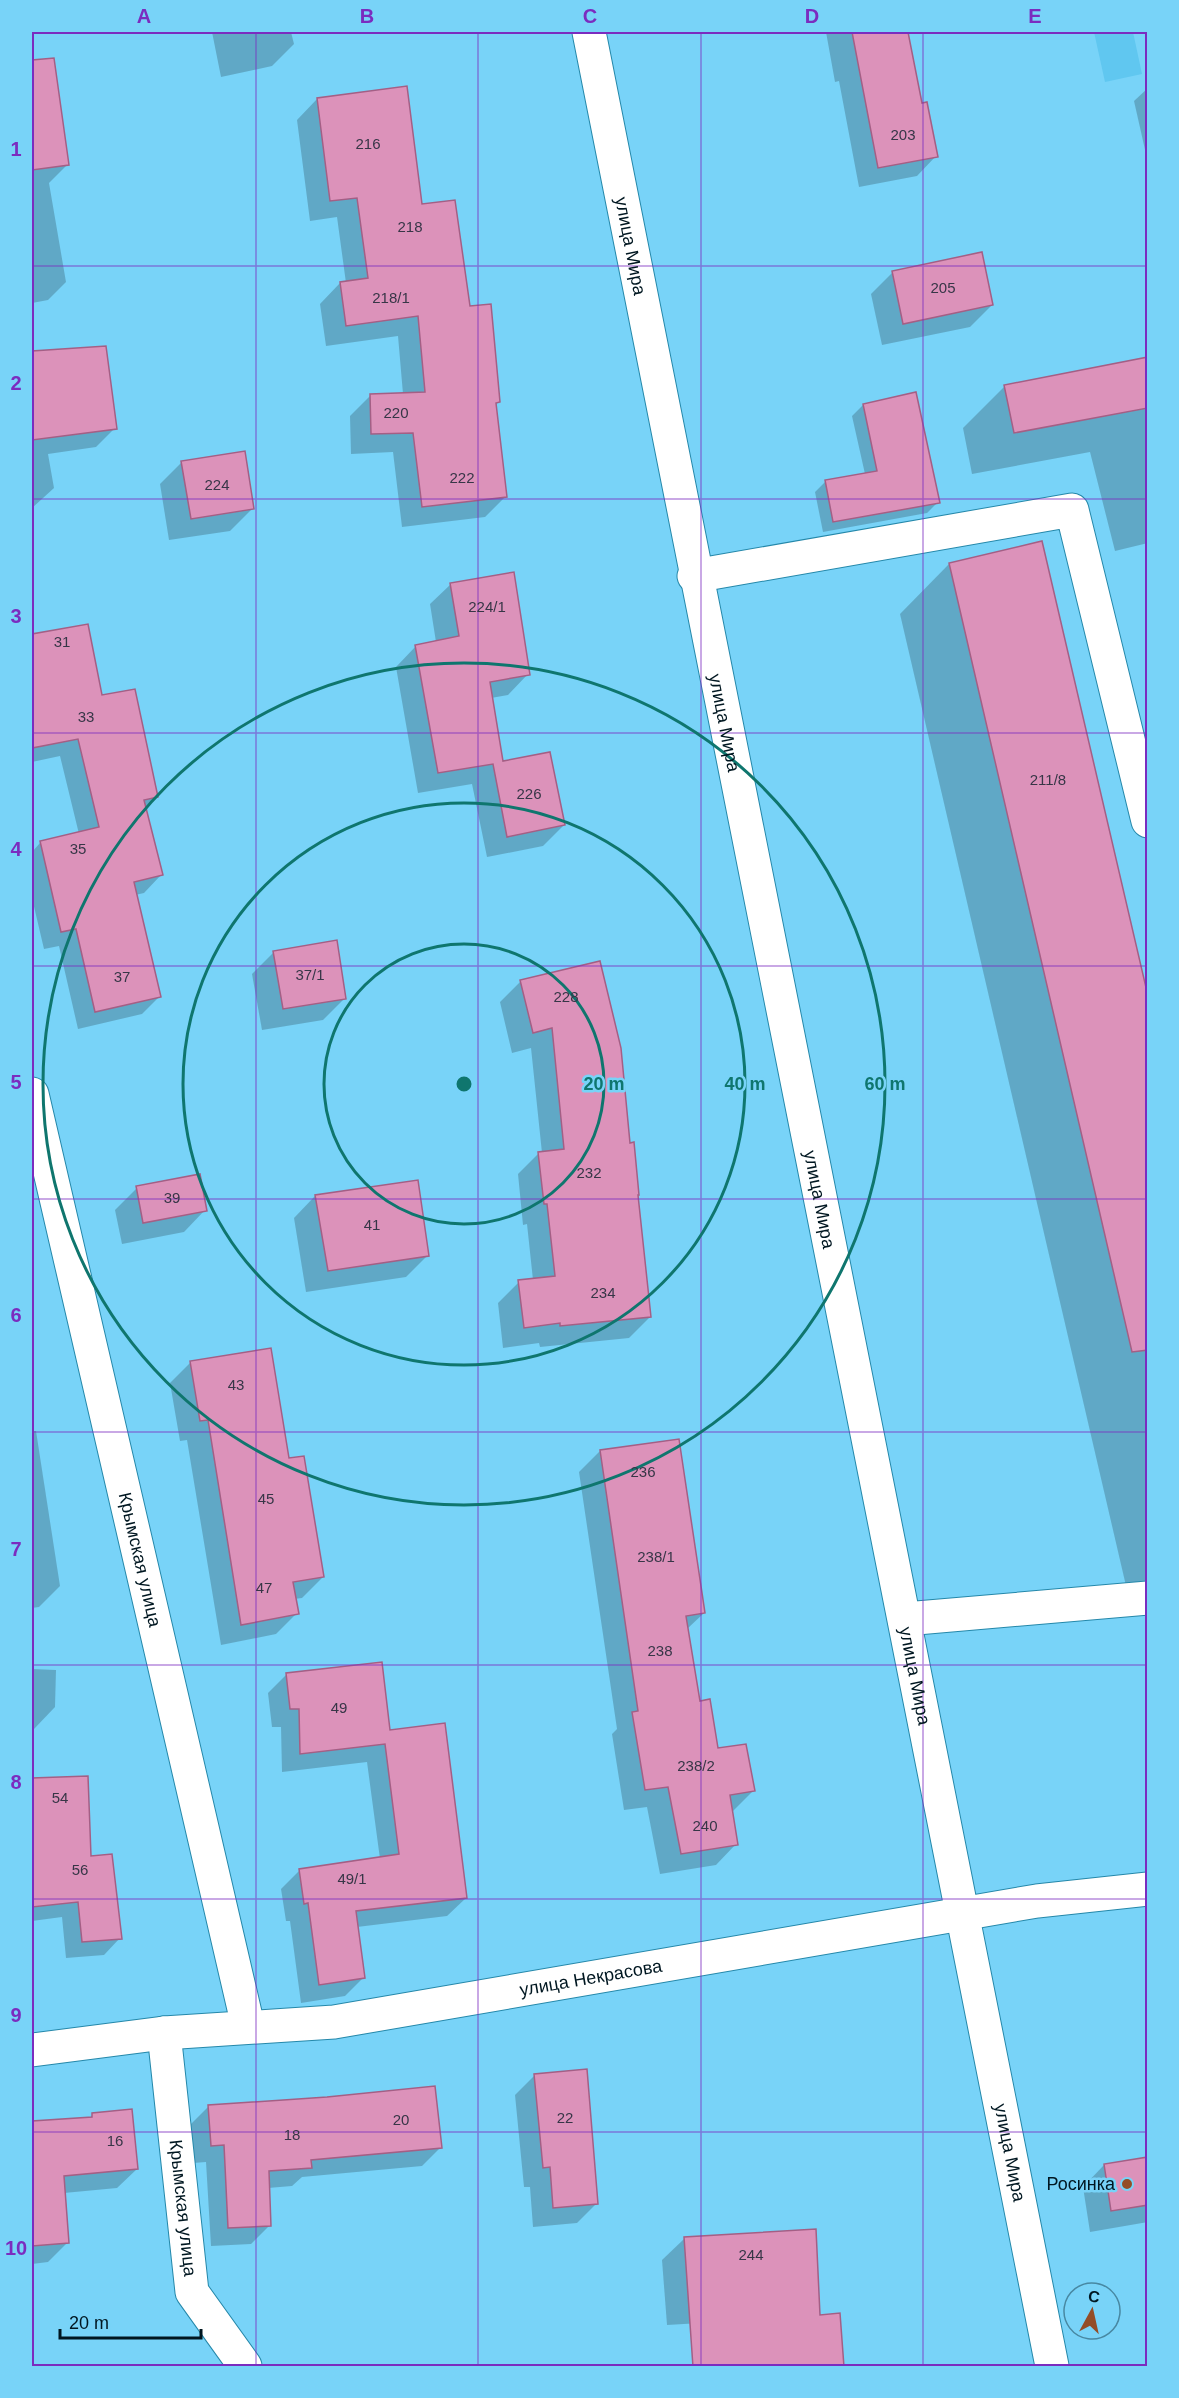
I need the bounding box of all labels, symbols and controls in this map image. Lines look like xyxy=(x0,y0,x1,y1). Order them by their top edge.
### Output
text: A xyxy=(137,5,151,27)
text: B xyxy=(360,5,374,27)
text: C xyxy=(583,5,597,27)
text: D xyxy=(805,5,819,27)
text: E xyxy=(1028,5,1042,27)
house number: 203 xyxy=(890,126,916,143)
house number: 216 xyxy=(355,135,381,152)
text: 1 xyxy=(10,138,22,160)
street label: улица Мира xyxy=(611,195,650,298)
house number: 218 xyxy=(397,218,423,235)
house number: 205 xyxy=(930,279,956,296)
house number: 218/1 xyxy=(372,289,410,306)
text: 2 xyxy=(10,372,22,394)
house number: 220 xyxy=(383,404,409,421)
house number: 222 xyxy=(449,469,475,486)
house number: 224 xyxy=(204,476,230,493)
house number: 224/1 xyxy=(468,598,506,615)
text: 3 xyxy=(10,605,22,627)
house number: 31 xyxy=(54,633,70,650)
street label: улица Мира xyxy=(705,672,744,775)
house number: 33 xyxy=(78,708,94,725)
house number: 211/8 xyxy=(1030,771,1066,788)
house number: 226 xyxy=(516,785,542,802)
text: 4 xyxy=(10,838,22,860)
house number: 35 xyxy=(70,840,86,857)
house number: 37/1 xyxy=(295,966,325,983)
house number: 37 xyxy=(114,968,130,985)
house number: 228 xyxy=(553,988,579,1005)
text: 5 xyxy=(10,1071,22,1093)
centre of rings xyxy=(454,1074,474,1094)
text: 20 m xyxy=(583,1074,625,1094)
text: 40 m xyxy=(724,1074,766,1094)
text: 60 m xyxy=(864,1074,906,1094)
street label: улица Мира xyxy=(800,1149,839,1251)
house number: 232 xyxy=(576,1164,602,1181)
house number: 39 xyxy=(164,1189,180,1206)
house number: 41 xyxy=(364,1216,380,1233)
house number: 234 xyxy=(590,1284,616,1301)
text: 6 xyxy=(10,1304,22,1326)
house number: 43 xyxy=(228,1376,244,1393)
house number: 236 xyxy=(630,1463,656,1480)
street label: Крымская улица xyxy=(115,1490,165,1630)
house number: 45 xyxy=(258,1490,274,1507)
text: 7 xyxy=(10,1538,22,1560)
house number: 238/1 xyxy=(637,1548,675,1565)
house number: 47 xyxy=(256,1579,272,1596)
street label: улица Мира xyxy=(895,1625,935,1728)
house number: 238 xyxy=(647,1642,673,1659)
house number: 49 xyxy=(331,1699,347,1716)
house number: 238/2 xyxy=(677,1757,715,1774)
text: 8 xyxy=(10,1771,22,1793)
house number: 54 xyxy=(52,1789,68,1806)
house number: 240 xyxy=(692,1817,718,1834)
house number: 56 xyxy=(72,1861,88,1878)
house number: 49/1 xyxy=(337,1870,367,1887)
street label: улица Некрасова xyxy=(518,1956,664,2000)
text: 9 xyxy=(10,2004,22,2026)
street label: улица Мира xyxy=(990,2102,1030,2204)
house number: 22 xyxy=(557,2109,573,2126)
house number: 20 xyxy=(393,2111,409,2128)
house number: 18 xyxy=(284,2126,300,2143)
house number: 16 xyxy=(107,2132,123,2149)
street label: Крымская улица xyxy=(166,2139,200,2278)
place label: Росинка xyxy=(1046,2174,1116,2194)
marker: Росинка xyxy=(1120,2177,1134,2191)
text: 10 xyxy=(5,2237,27,2259)
house number: 244 xyxy=(738,2246,764,2263)
north arrow xyxy=(1062,2281,1122,2341)
text: С xyxy=(1087,2287,1101,2306)
scale bar xyxy=(60,2302,201,2340)
text: 20 m xyxy=(69,2313,109,2333)

